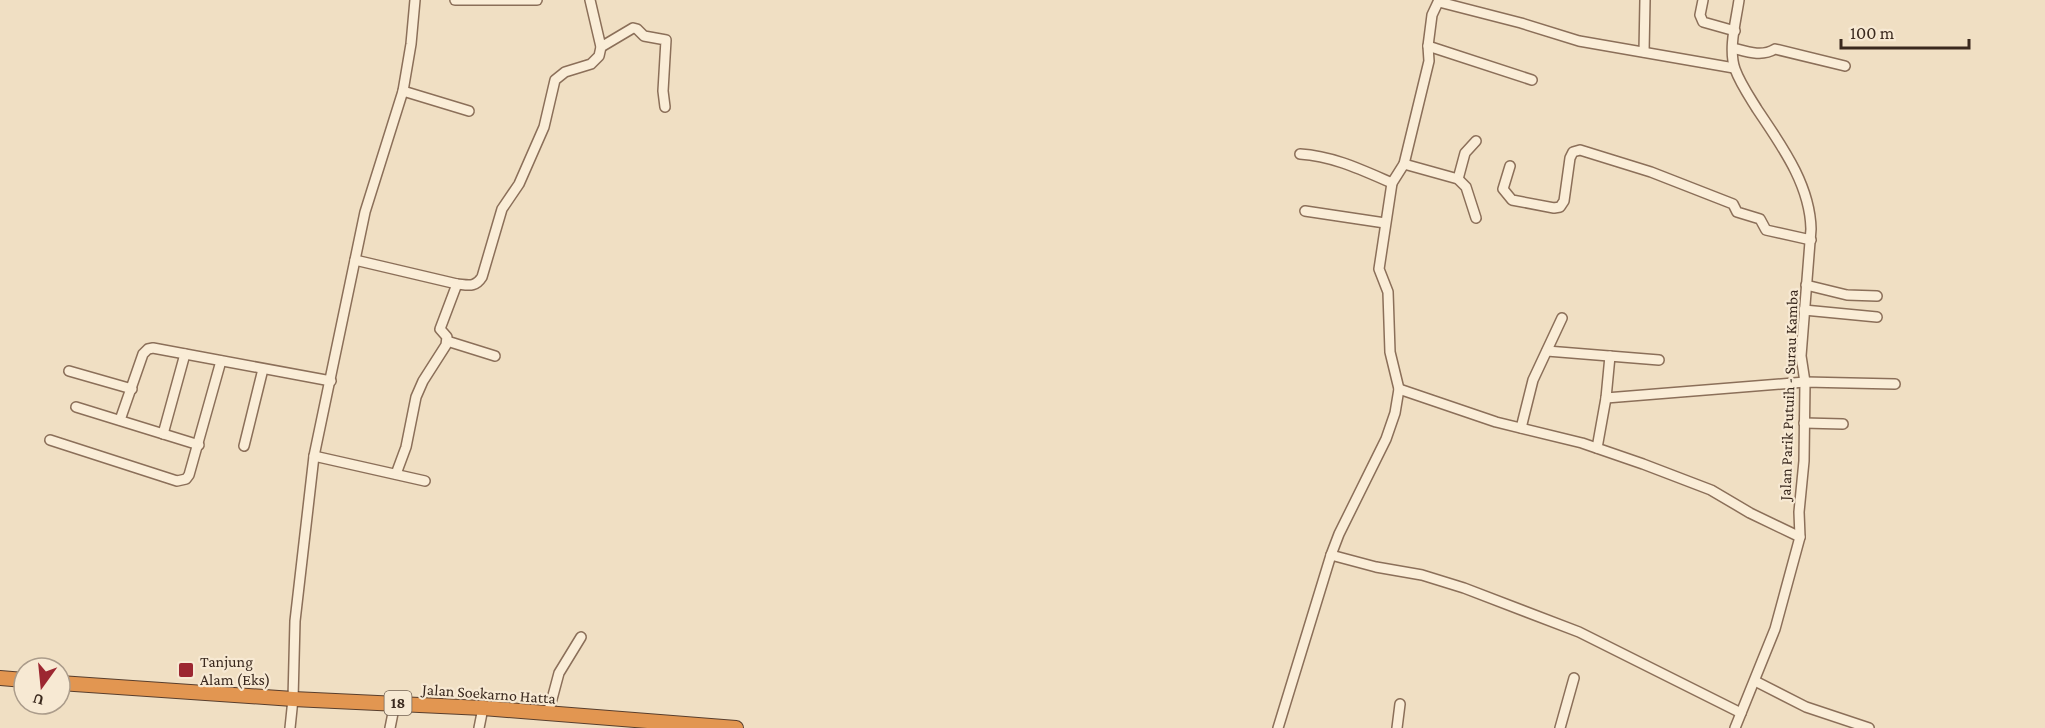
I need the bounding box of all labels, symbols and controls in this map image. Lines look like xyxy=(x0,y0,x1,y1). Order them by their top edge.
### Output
scale bar xyxy=(1841,12,1968,50)
text: 100 m xyxy=(1850,23,1895,43)
street label: Jalan Parik Putuih - Surau Kamba xyxy=(1776,289,1802,503)
place label: Tanjung Alam (Eks) xyxy=(200,653,270,689)
north arrow xyxy=(12,656,72,716)
marker: Tanjung Alam (Eks) xyxy=(177,661,195,679)
street label: Jalan Soekarno Hatta xyxy=(420,680,557,708)
text: U xyxy=(31,690,46,710)
road number: 18 xyxy=(384,691,412,715)

